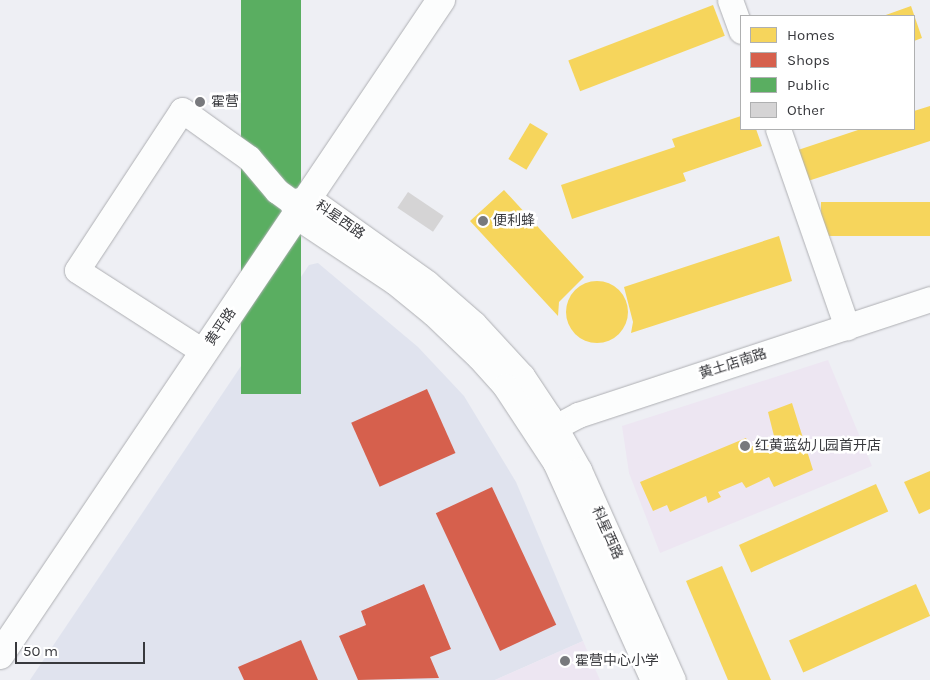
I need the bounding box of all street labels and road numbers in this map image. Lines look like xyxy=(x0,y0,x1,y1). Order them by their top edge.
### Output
street label: 科星西路 xyxy=(312,197,368,243)
street label: 黄平路 xyxy=(202,305,240,349)
street label: 黄土店南路 xyxy=(697,345,769,383)
street label: 科星西路 xyxy=(588,504,626,562)

